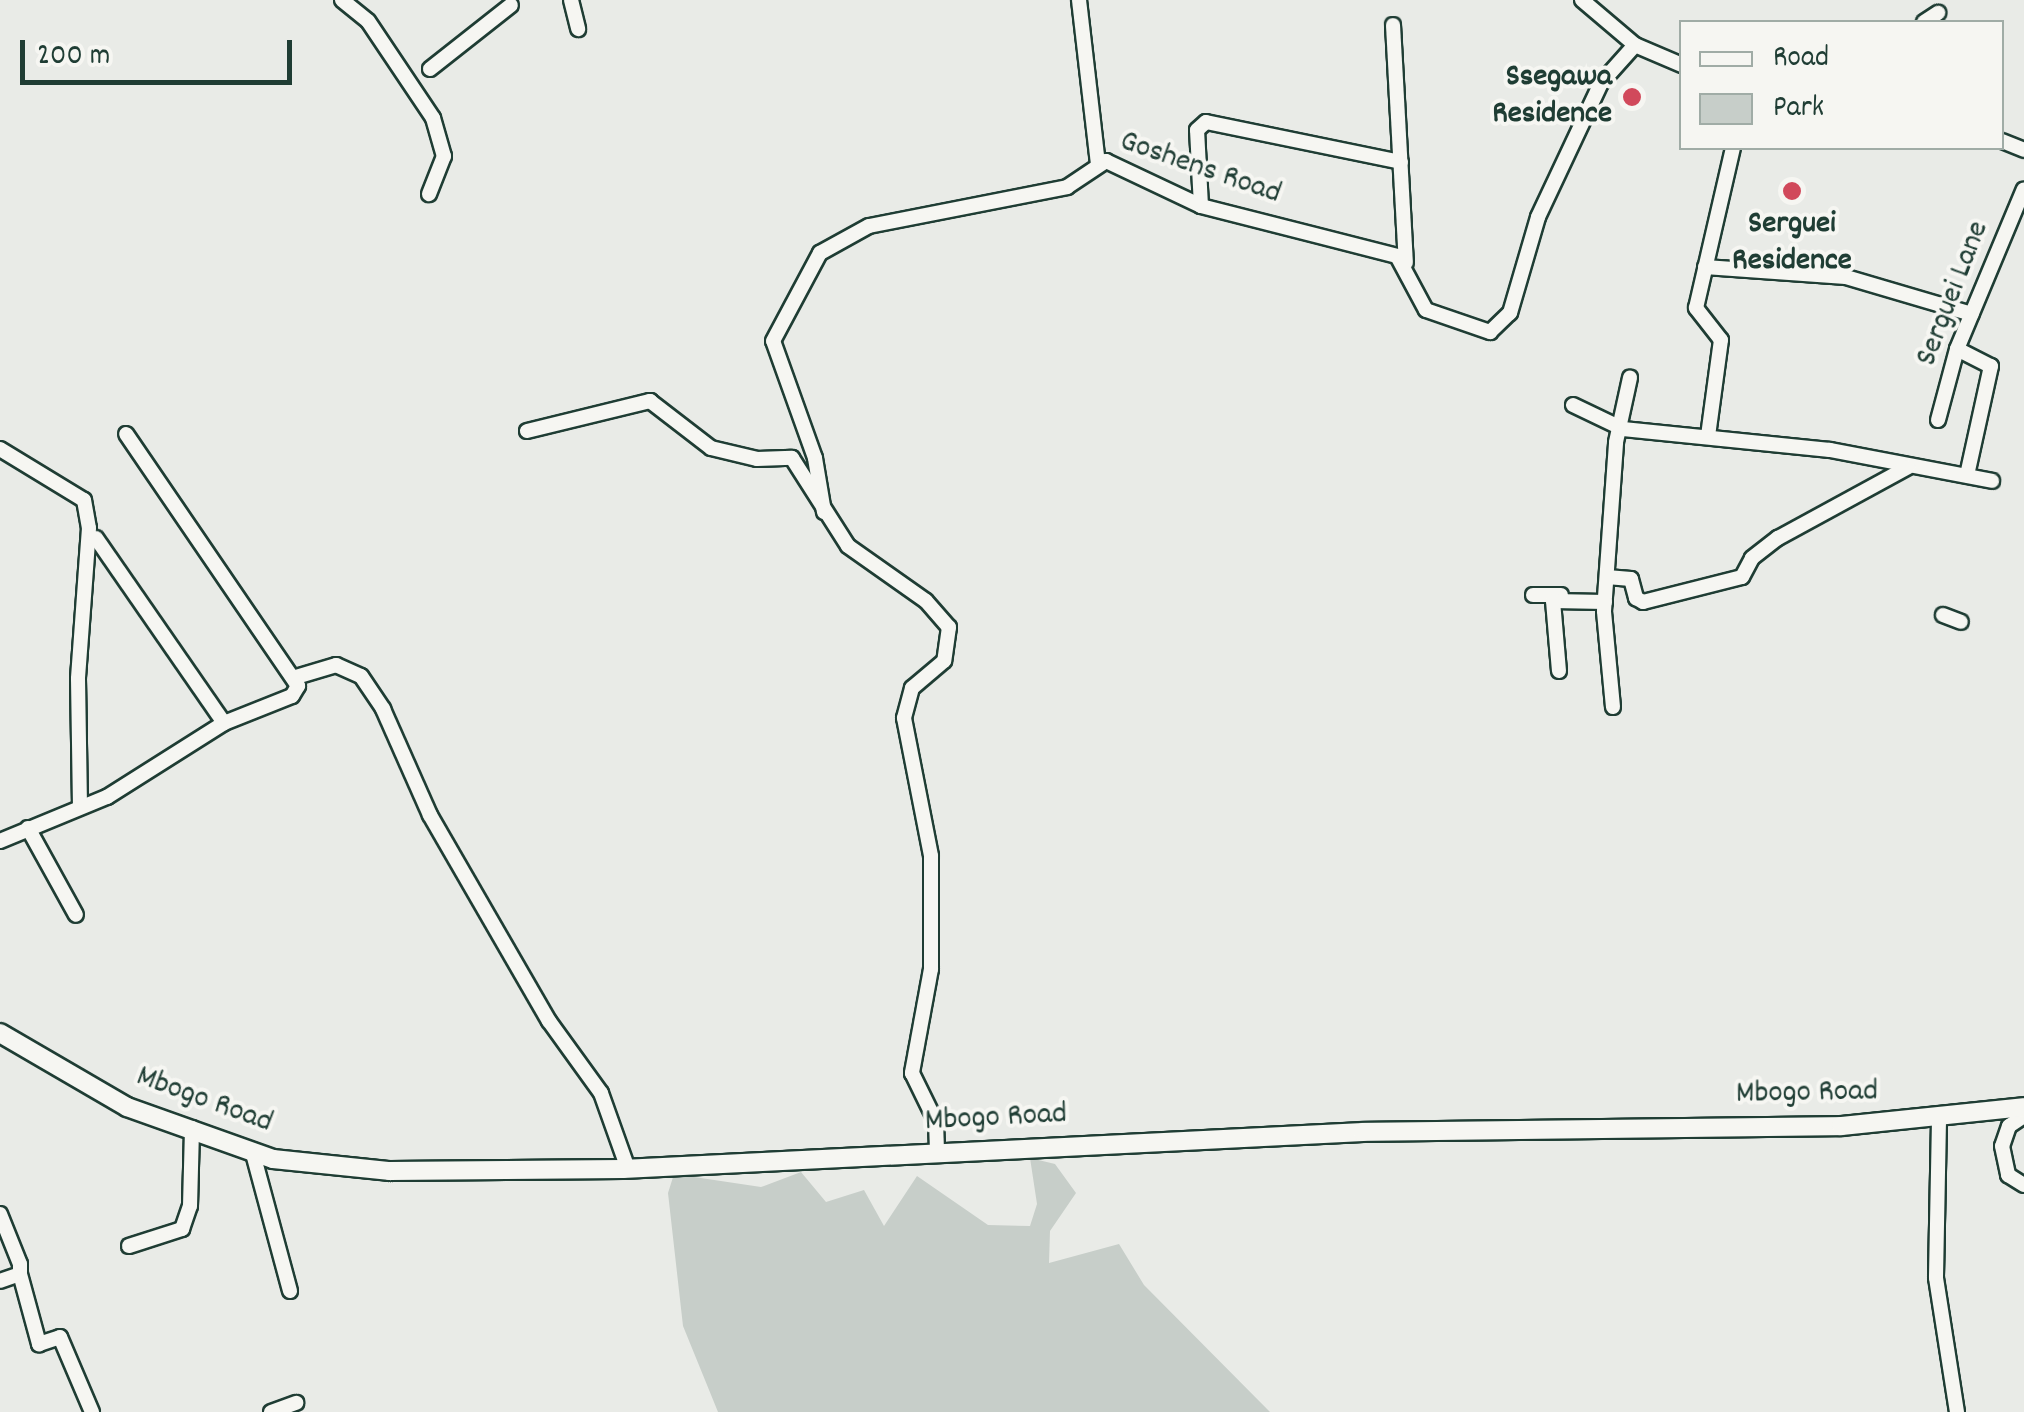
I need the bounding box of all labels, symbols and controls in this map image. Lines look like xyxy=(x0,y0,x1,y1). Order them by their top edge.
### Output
scale bar xyxy=(25,20,298,82)
legend xyxy=(1679,20,2004,150)
text: 200 m xyxy=(37,36,110,79)
text: Road xyxy=(1773,38,1829,81)
place label: Ssegawa Residence xyxy=(1492,60,1612,135)
marker: Ssegawa Residence xyxy=(1621,86,1643,108)
text: Park xyxy=(1773,88,1824,131)
street label: Goshens Road xyxy=(1114,123,1286,215)
marker: Serguei Residence xyxy=(1781,180,1803,202)
place label: Serguei Residence xyxy=(1732,207,1852,282)
street label: Serguei Lane xyxy=(1909,216,1999,372)
street label: Mbogo Road xyxy=(131,1059,277,1143)
street label: Mbogo Road xyxy=(1736,1074,1878,1114)
street label: Mbogo Road xyxy=(924,1096,1068,1142)

